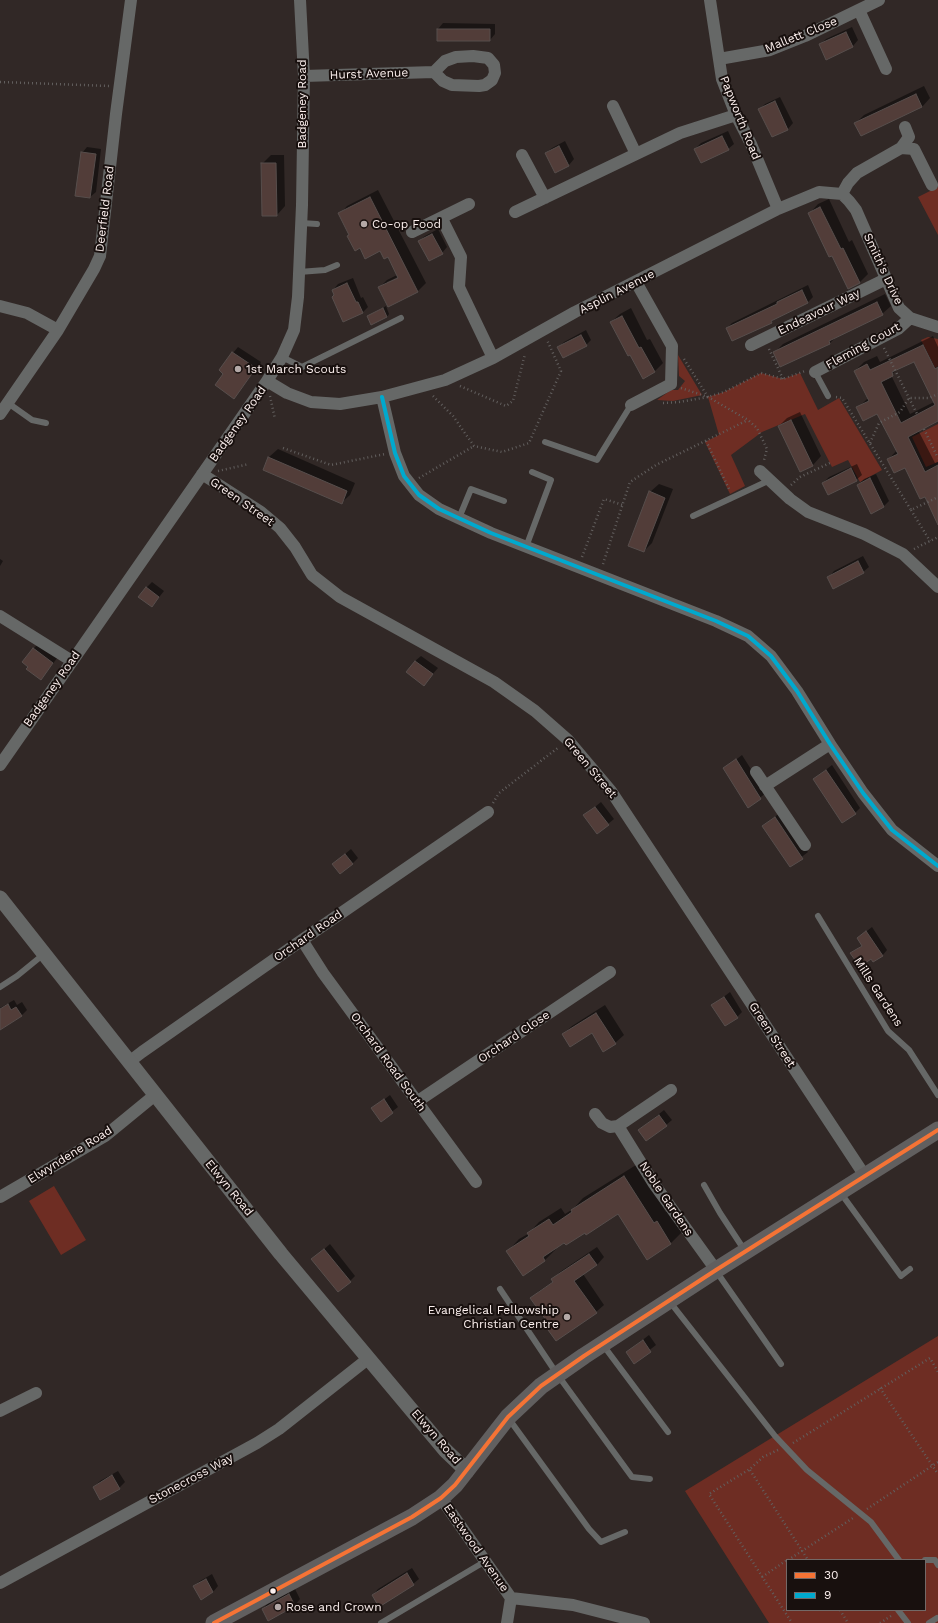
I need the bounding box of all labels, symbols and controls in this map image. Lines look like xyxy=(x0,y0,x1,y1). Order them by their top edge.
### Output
street label: Mallett Close xyxy=(763,14,839,56)
street label: Badgeney Road xyxy=(295,59,309,149)
street label: Hurst Avenue xyxy=(329,65,409,83)
street label: Papworth Road xyxy=(717,74,763,162)
street label: Deerfield Road xyxy=(93,165,117,253)
place label: Co-op Food xyxy=(372,217,441,231)
marker: Co-op Food xyxy=(359,219,369,229)
street label: Smith's Drive xyxy=(860,231,906,307)
street label: Asplin Avenue xyxy=(577,267,657,317)
street label: Endeavour Way xyxy=(776,286,862,338)
street label: Fleming Court xyxy=(823,320,903,372)
place label: 1st March Scouts xyxy=(246,362,346,376)
marker: 1st March Scouts xyxy=(233,364,243,374)
street label: Badgeney Road xyxy=(207,383,269,465)
street label: Green Street xyxy=(207,475,277,529)
street label: Badgeney Road xyxy=(21,648,83,730)
street label: Green Street xyxy=(560,735,620,801)
street label: Orchard Road xyxy=(271,907,345,965)
street label: Mills Gardens xyxy=(850,955,906,1029)
street label: Green Street xyxy=(746,1000,798,1070)
street label: Orchard Close xyxy=(475,1008,553,1066)
street label: Orchard Road South xyxy=(347,1010,429,1114)
street label: Elwyndene Road xyxy=(25,1123,115,1187)
street label: Elwyn Road xyxy=(202,1157,256,1219)
street label: Noble Gardens xyxy=(636,1159,696,1239)
place label: Evangelical Fellowship Christian Centre xyxy=(428,1303,559,1331)
marker: Evangelical Fellowship Christian Centre xyxy=(562,1312,572,1322)
street label: Elwyn Road xyxy=(408,1407,464,1467)
street label: Stonecross Way xyxy=(146,1451,236,1507)
street label: Eastwood Avenue xyxy=(440,1501,512,1595)
legend xyxy=(786,1559,926,1611)
text: 30 xyxy=(824,1568,838,1582)
unlabelled marker xyxy=(268,1586,278,1596)
text: 9 xyxy=(824,1588,831,1602)
place label: Rose and Crown xyxy=(286,1600,382,1614)
marker: Rose and Crown xyxy=(273,1602,283,1612)

